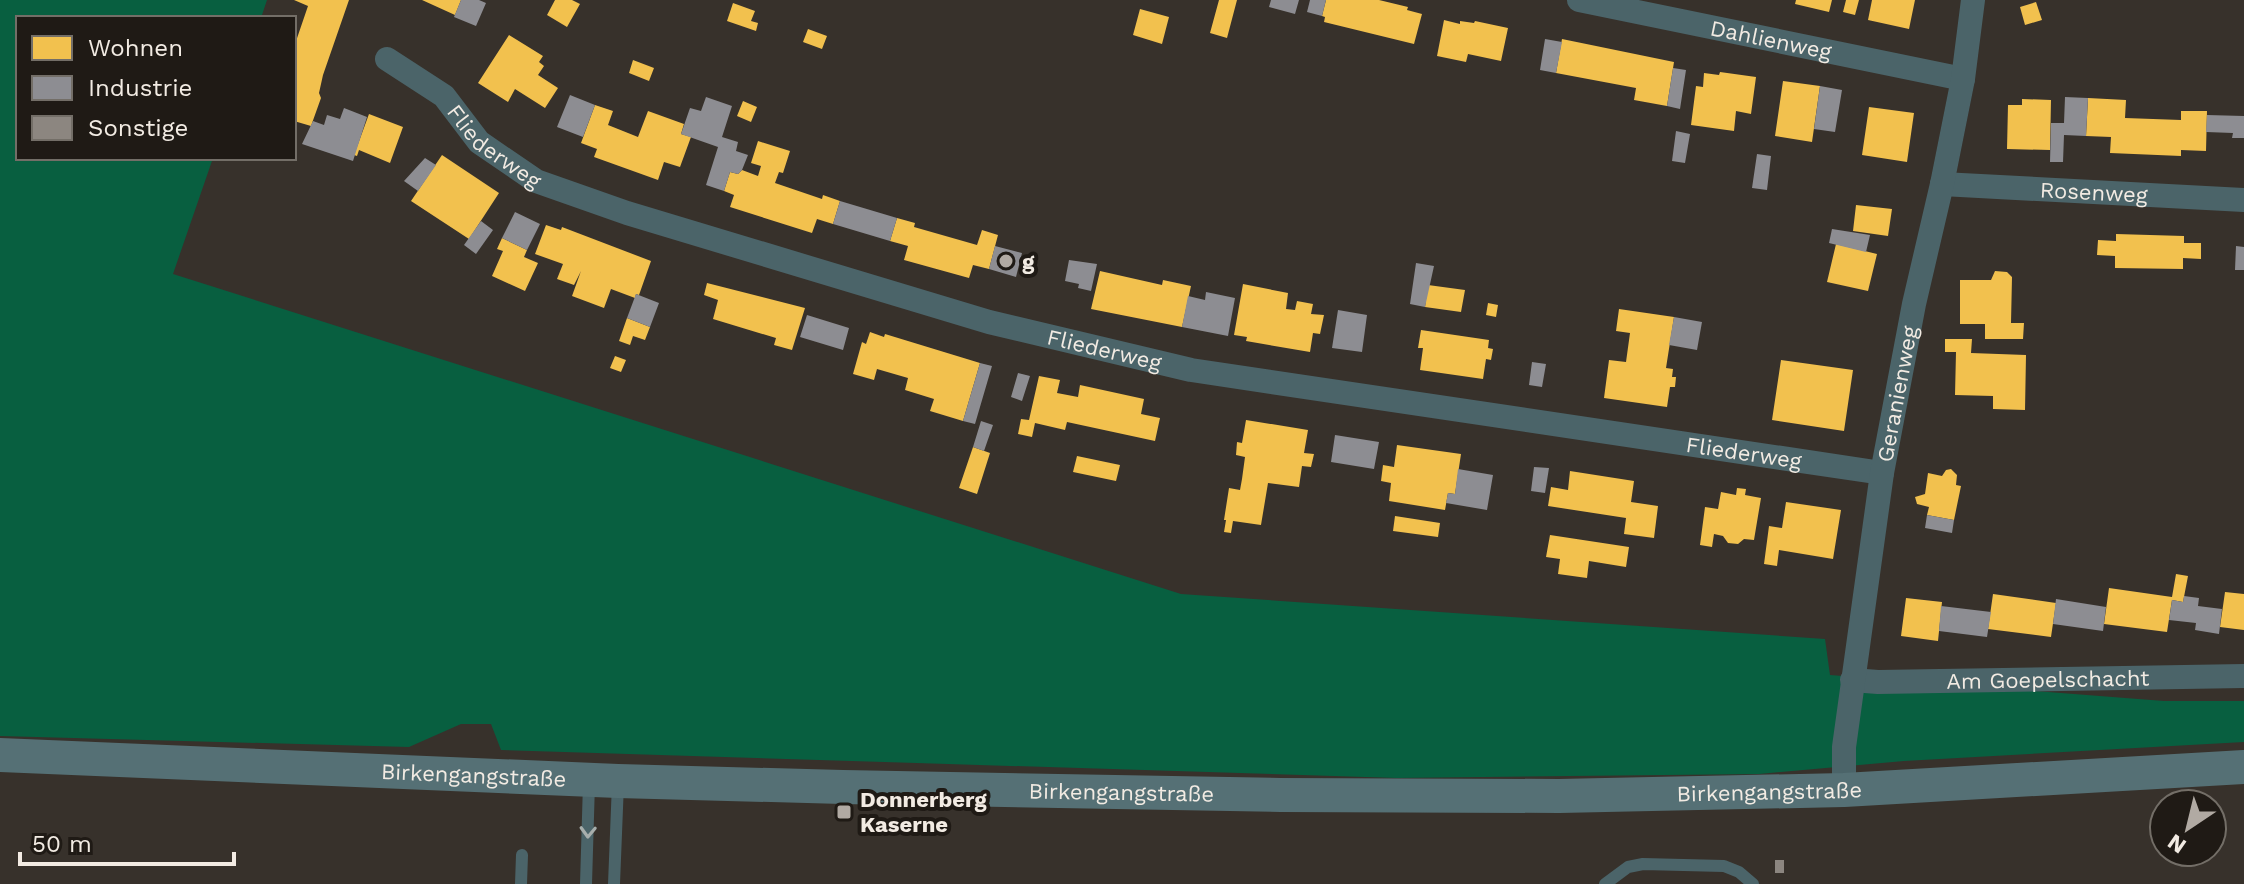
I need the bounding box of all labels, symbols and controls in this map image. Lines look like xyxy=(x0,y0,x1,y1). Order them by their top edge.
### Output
street label: Dahlienweg xyxy=(1708,15,1834,65)
legend xyxy=(16,16,296,160)
text: Wohnen xyxy=(88,34,183,62)
text: Industrie xyxy=(88,74,192,102)
street label: Fliederweg xyxy=(442,100,546,194)
text: Sonstige xyxy=(88,114,188,142)
street label: Rosenweg xyxy=(2039,177,2148,208)
place label: g xyxy=(1022,249,1035,274)
marker: g xyxy=(997,252,1015,270)
street label: Fliederweg xyxy=(1045,324,1164,376)
street label: Geranienweg xyxy=(1872,324,1923,464)
street label: Fliederweg xyxy=(1684,432,1804,474)
street label: Am Goepelschacht xyxy=(1946,666,2150,694)
street label: Birkengangstraße xyxy=(380,759,567,792)
street label: Birkengangstraße xyxy=(1676,777,1863,807)
street label: Birkengangstraße xyxy=(1028,778,1214,807)
place label: Donnerberg Kaserne xyxy=(860,787,987,837)
north arrow xyxy=(2148,788,2228,868)
marker: Donnerberg Kaserne xyxy=(835,803,853,821)
scale bar xyxy=(20,816,234,866)
one-way arrow xyxy=(579,826,596,839)
text: N xyxy=(2163,829,2191,859)
text: 50 m xyxy=(32,830,92,858)

